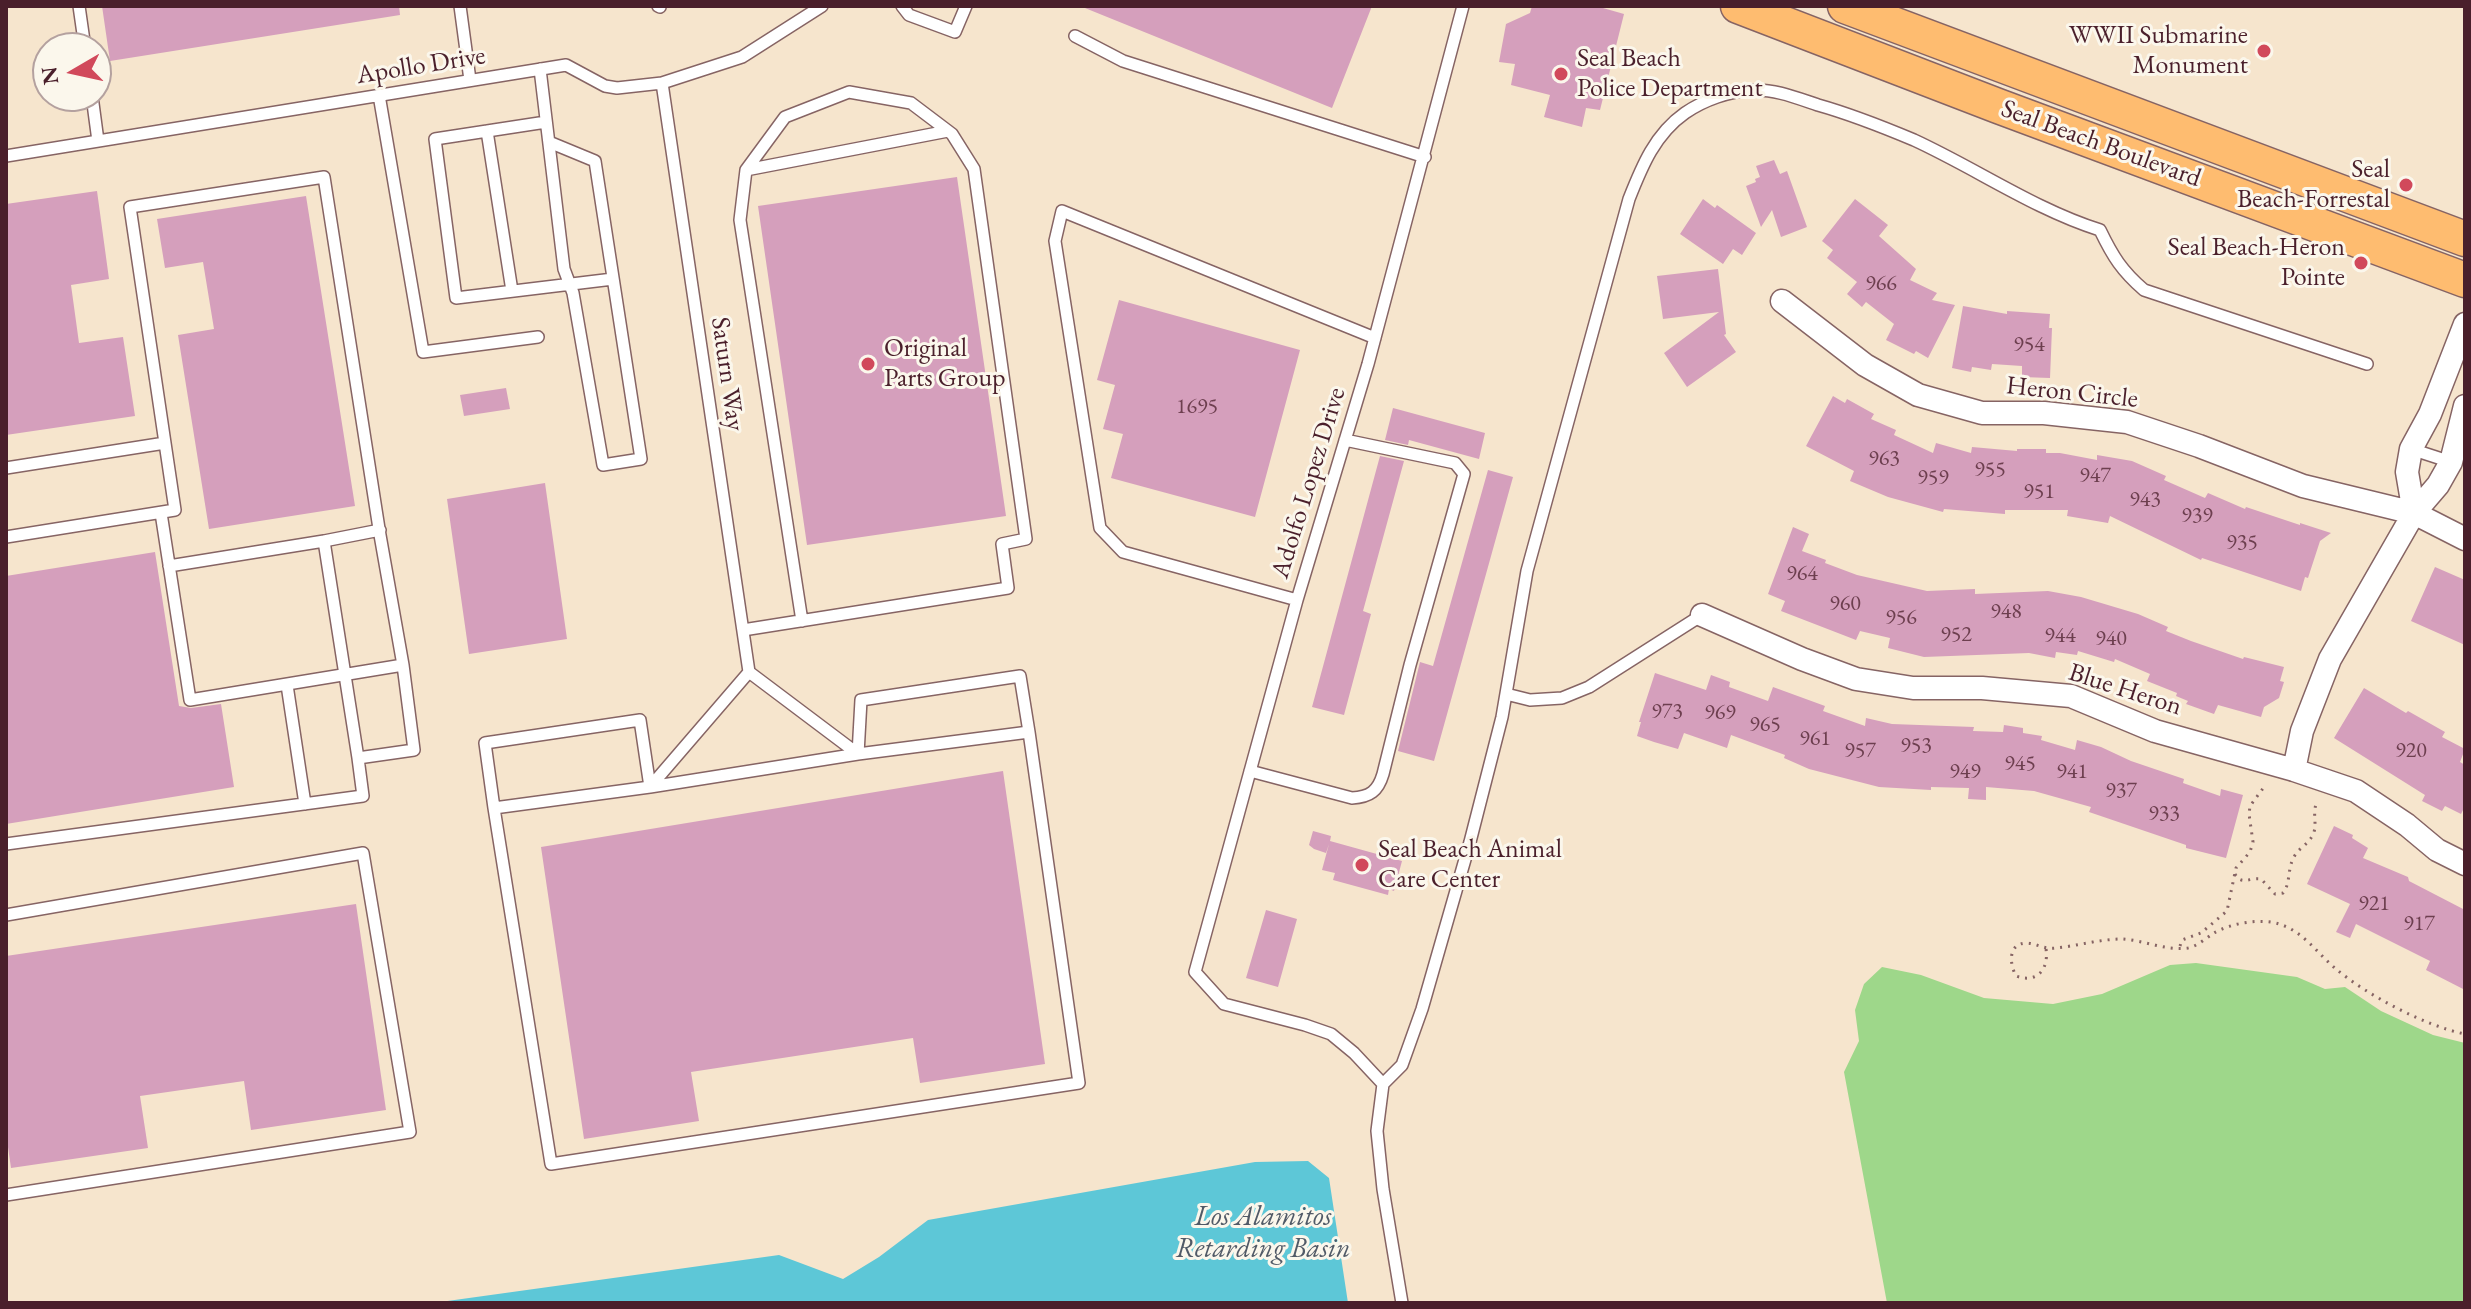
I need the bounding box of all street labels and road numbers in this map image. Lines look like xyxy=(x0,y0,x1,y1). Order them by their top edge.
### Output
street label: Apollo Drive xyxy=(354,40,488,92)
street label: Seal Beach Boulevard xyxy=(1997,93,2205,195)
street label: Saturn Way xyxy=(704,315,750,433)
street label: Heron Circle xyxy=(2005,371,2139,415)
street label: Adolfo Lopez Drive xyxy=(1265,384,1353,582)
street label: Blue Heron xyxy=(2065,657,2185,723)

